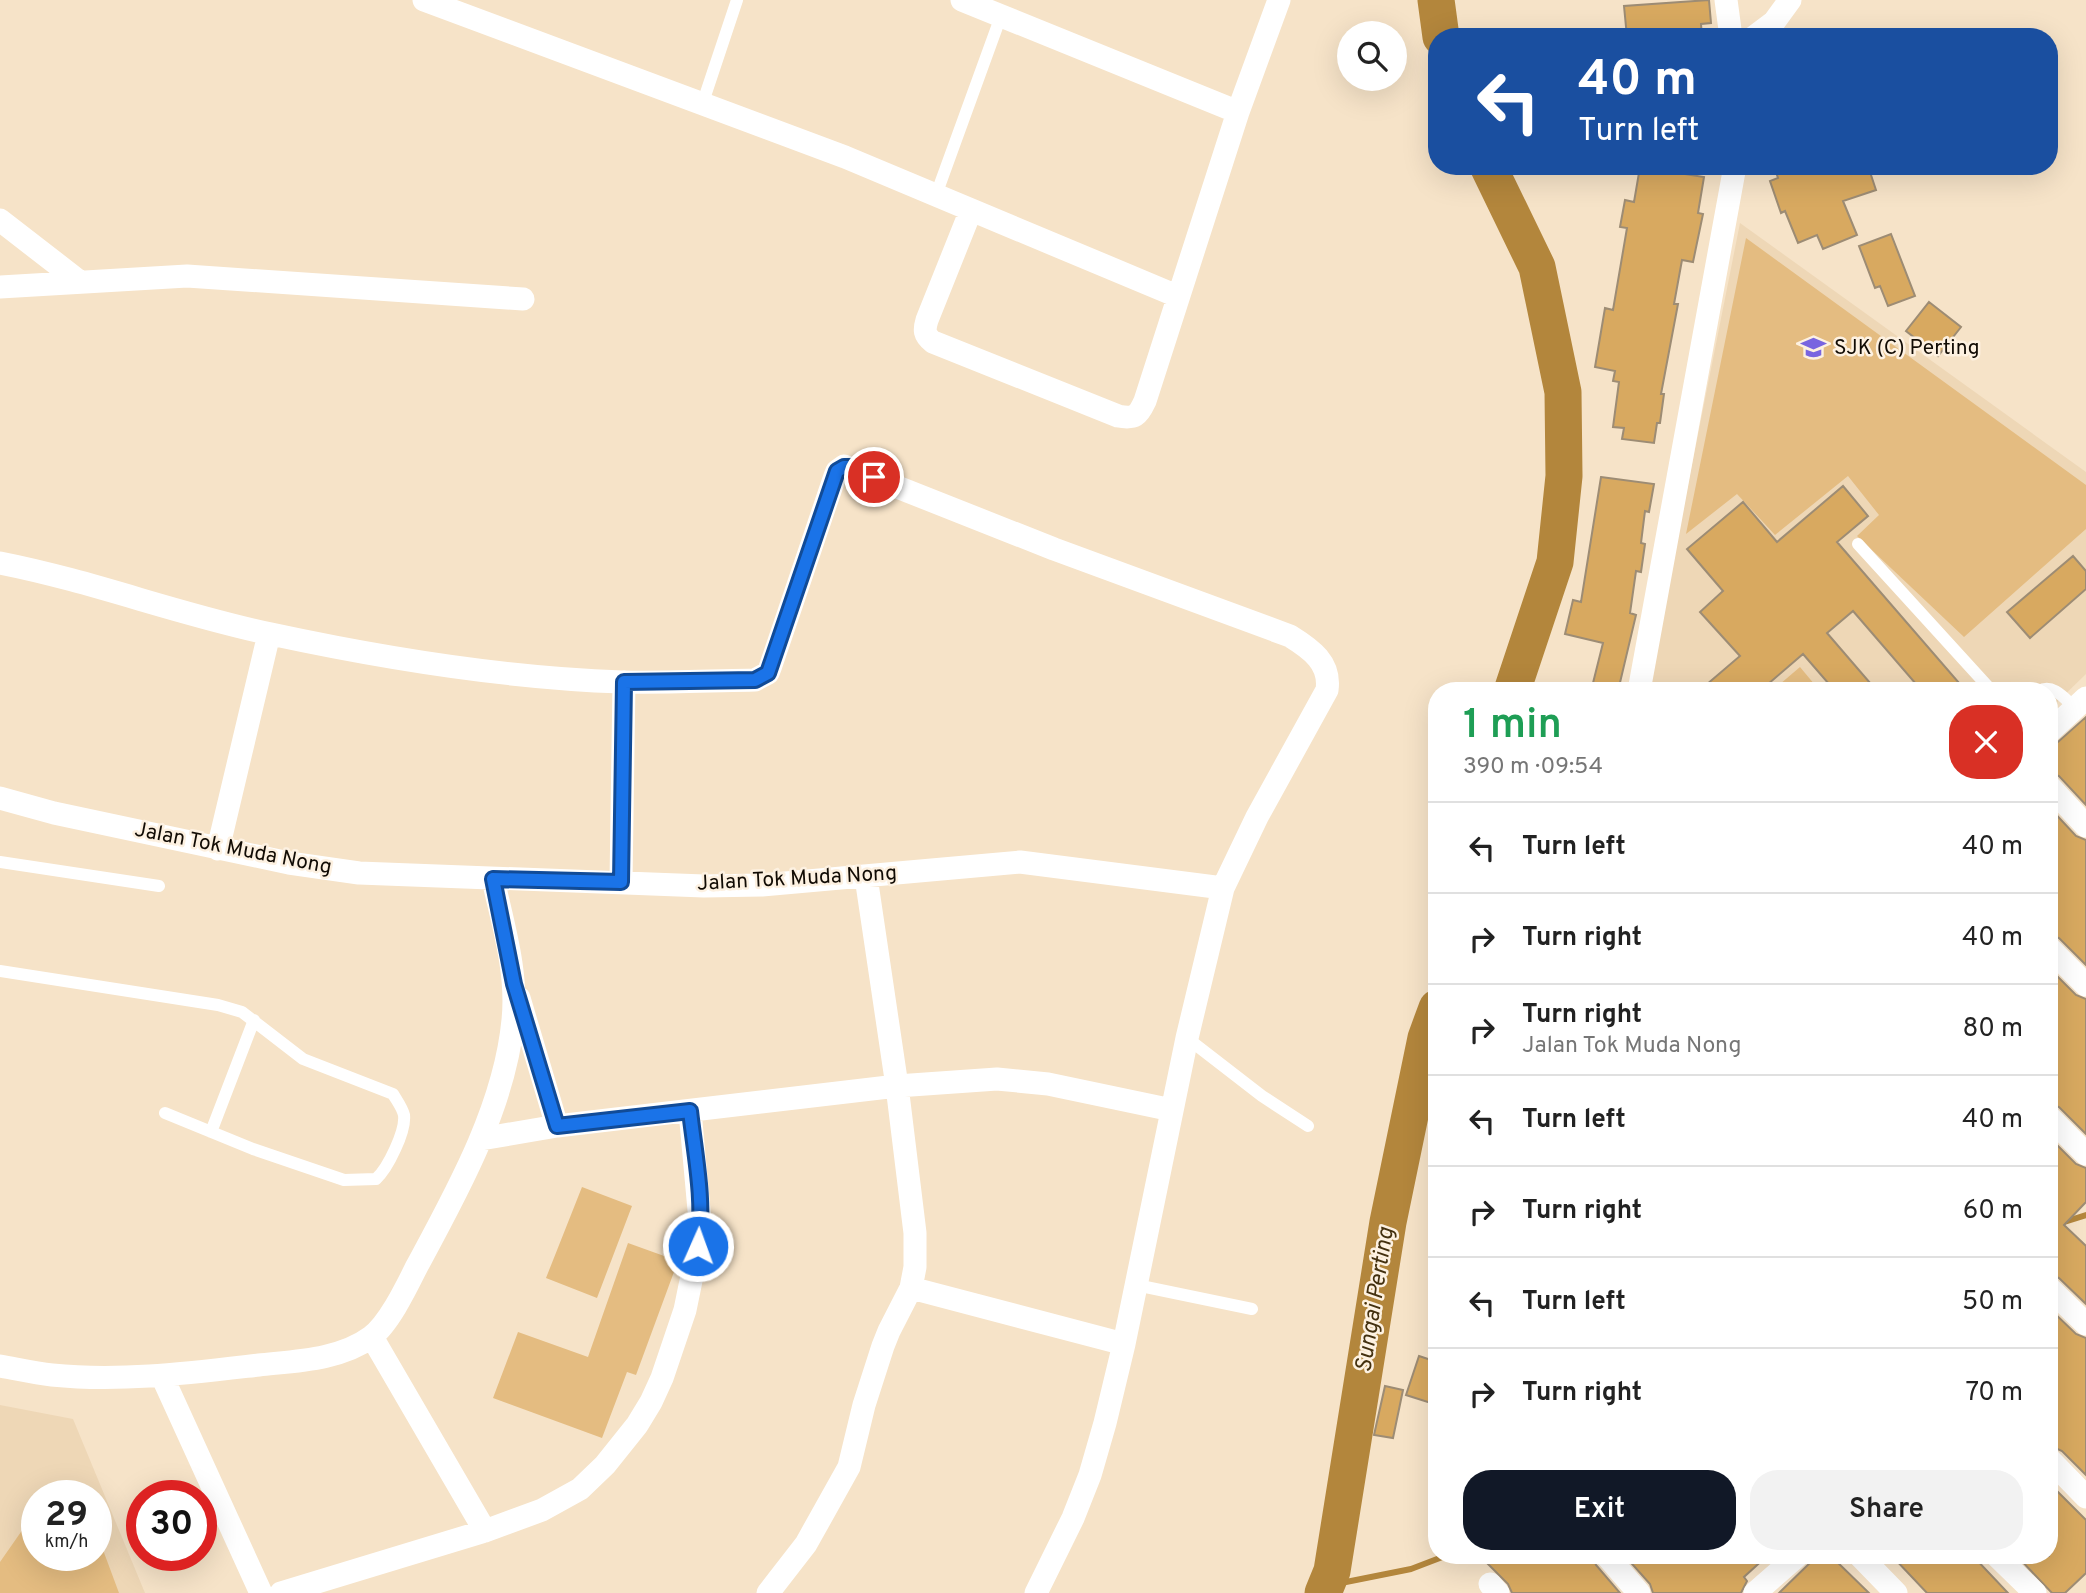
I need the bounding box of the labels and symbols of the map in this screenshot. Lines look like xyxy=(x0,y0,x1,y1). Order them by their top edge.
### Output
school or university icon: SJK (C) Perting xyxy=(1800,334,1828,362)
place label: SJK (C) Perting xyxy=(1834,335,1980,362)
pin xyxy=(844,447,904,507)
street label: Jalan Tok Muda Nong xyxy=(132,817,334,881)
street label: Jalan Tok Muda Nong xyxy=(696,860,898,898)
position arrow xyxy=(661,1209,735,1283)
water label: Sungai Perting xyxy=(1350,1225,1402,1375)
speed limit sign: 30 xyxy=(126,1480,217,1571)

